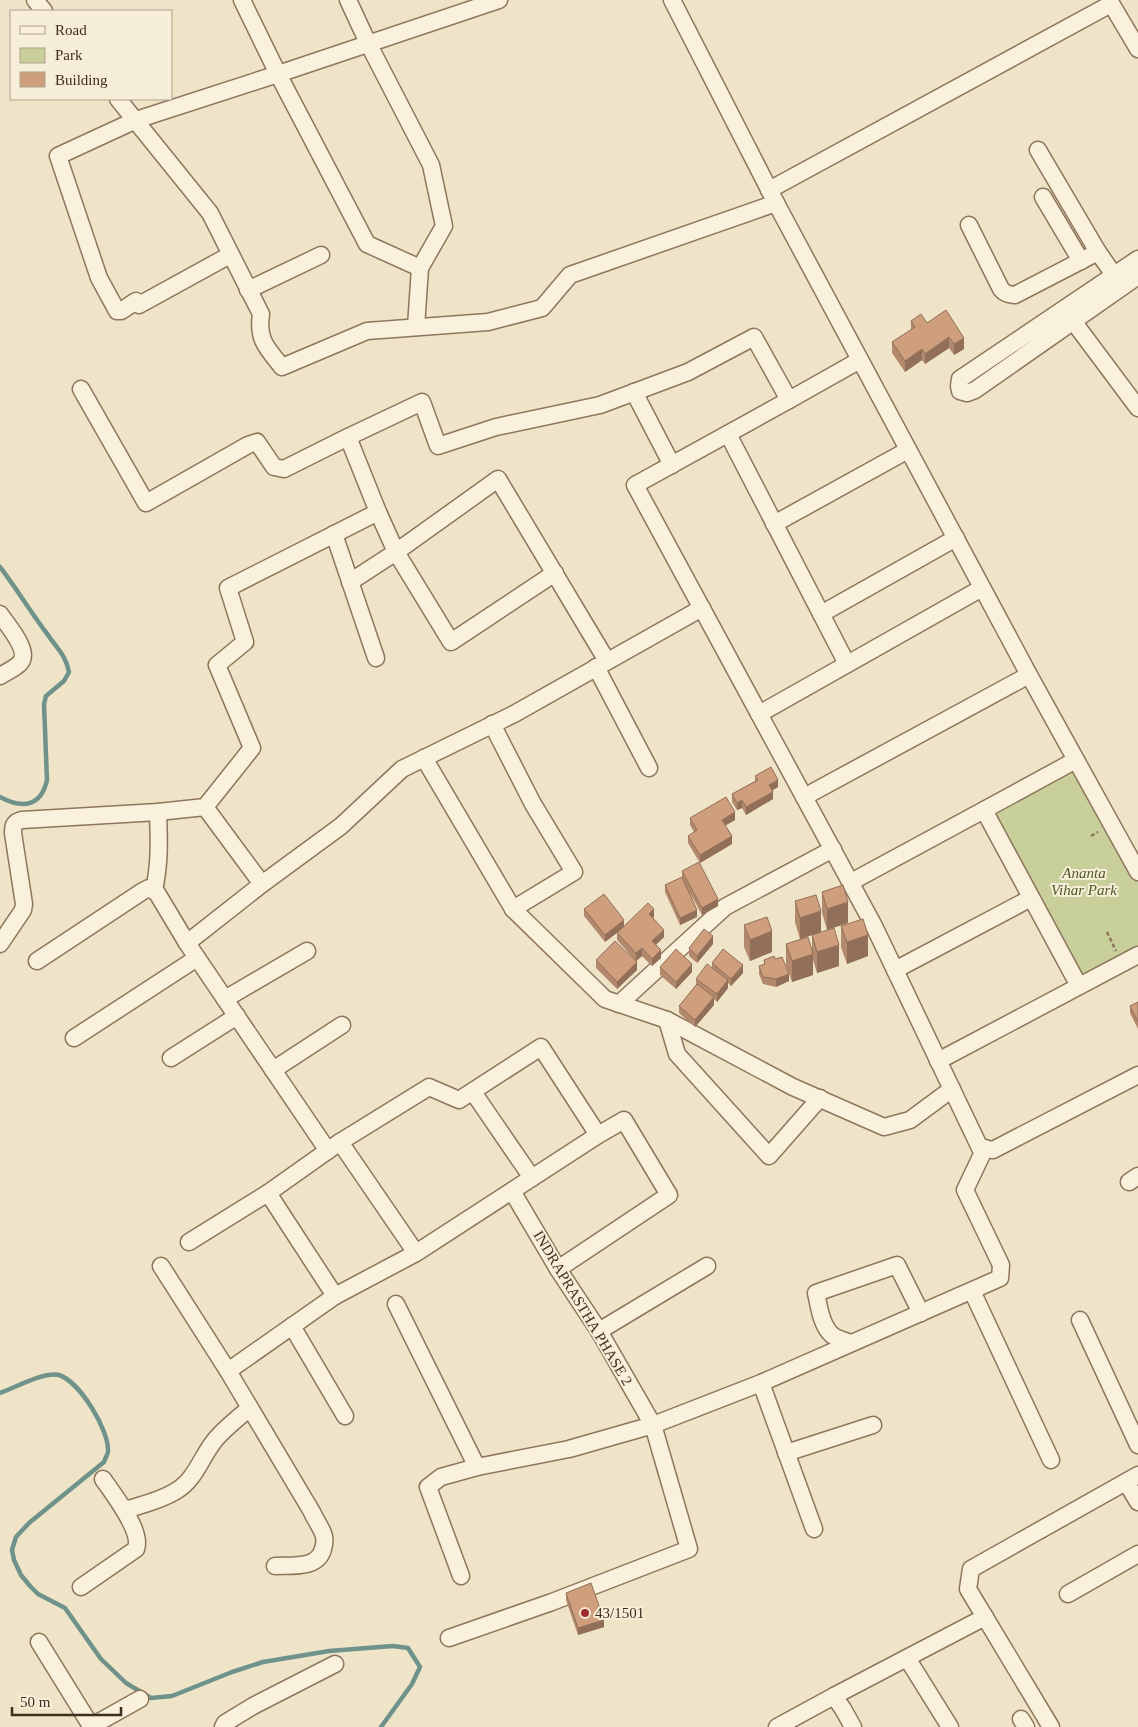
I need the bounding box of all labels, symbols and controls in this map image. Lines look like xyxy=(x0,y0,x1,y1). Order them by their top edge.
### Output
legend xyxy=(10,10,172,100)
text: Road xyxy=(55,22,87,38)
text: Park xyxy=(55,47,83,63)
text: Building xyxy=(55,72,108,88)
park label: Ananta Vihar Park xyxy=(1051,865,1117,898)
street label: INDRAPRASTHA PHASE 2 xyxy=(530,1228,636,1388)
place label: 43/1501 xyxy=(595,1605,644,1621)
marker: 43/1501 xyxy=(579,1607,591,1619)
scale bar xyxy=(12,1684,121,1716)
text: 50 m xyxy=(20,1694,51,1710)

